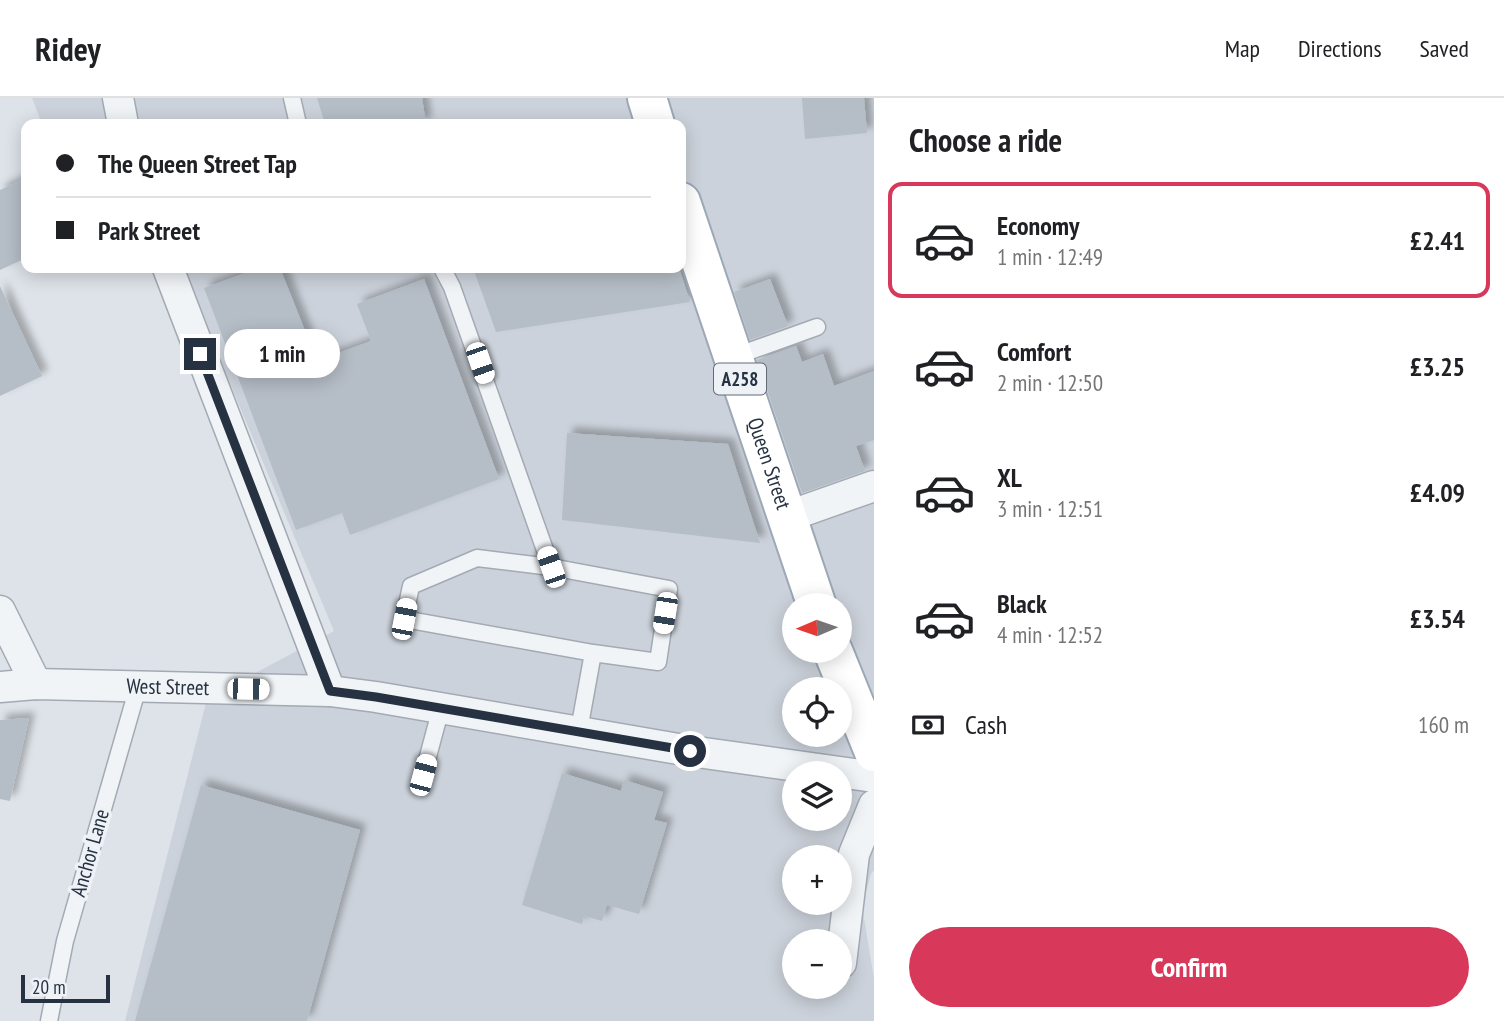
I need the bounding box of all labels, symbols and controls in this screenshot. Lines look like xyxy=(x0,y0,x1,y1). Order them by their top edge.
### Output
text: Ridey xyxy=(35,27,101,70)
text: Map xyxy=(1225,33,1260,64)
text: Directions xyxy=(1298,33,1382,64)
text: Saved xyxy=(1420,33,1469,64)
text: Choose a ride xyxy=(909,119,1062,161)
text: The Queen Street Tap xyxy=(98,147,297,180)
icon: car xyxy=(913,209,976,272)
text: Economy xyxy=(997,209,1079,242)
text: Park Street xyxy=(98,214,200,247)
text: £2.41 xyxy=(1410,224,1465,257)
text: 1 min · 12:49 xyxy=(997,242,1103,271)
callout: 1 min xyxy=(224,330,340,378)
icon: car xyxy=(913,335,976,398)
text: Comfort xyxy=(997,335,1071,368)
route end xyxy=(184,338,216,370)
text: 1 min xyxy=(259,339,305,368)
car xyxy=(464,340,497,386)
text: £3.25 xyxy=(1410,350,1465,383)
road number: A258 xyxy=(714,364,766,394)
text: 2 min · 12:50 xyxy=(997,368,1103,397)
street label: Queen Street xyxy=(742,414,798,513)
icon: car xyxy=(913,461,976,524)
text: XL xyxy=(997,461,1022,494)
text: £4.09 xyxy=(1410,476,1465,509)
text: 3 min · 12:51 xyxy=(997,494,1103,523)
car xyxy=(535,544,568,590)
icon: car xyxy=(913,587,976,650)
text: Black xyxy=(997,587,1047,620)
car xyxy=(652,591,679,635)
north arrow xyxy=(782,593,852,663)
map controls xyxy=(782,593,852,999)
car xyxy=(390,596,419,642)
text: £3.54 xyxy=(1410,602,1465,635)
text: 4 min · 12:52 xyxy=(997,620,1103,649)
street label: West Street xyxy=(126,672,210,701)
button: locate xyxy=(782,677,852,747)
car xyxy=(227,678,270,700)
icon: cash xyxy=(909,706,947,744)
text: Cash xyxy=(965,708,1007,741)
text: 160 m xyxy=(1418,710,1469,739)
route start xyxy=(674,735,706,767)
car xyxy=(408,752,439,798)
button: layers xyxy=(782,761,852,831)
street label: Anchor Lane xyxy=(64,806,115,900)
button: + xyxy=(782,845,852,915)
button: Confirm xyxy=(909,927,1469,1007)
button: − xyxy=(782,929,852,999)
scale bar xyxy=(21,972,110,1004)
text: 20 m xyxy=(32,975,66,999)

